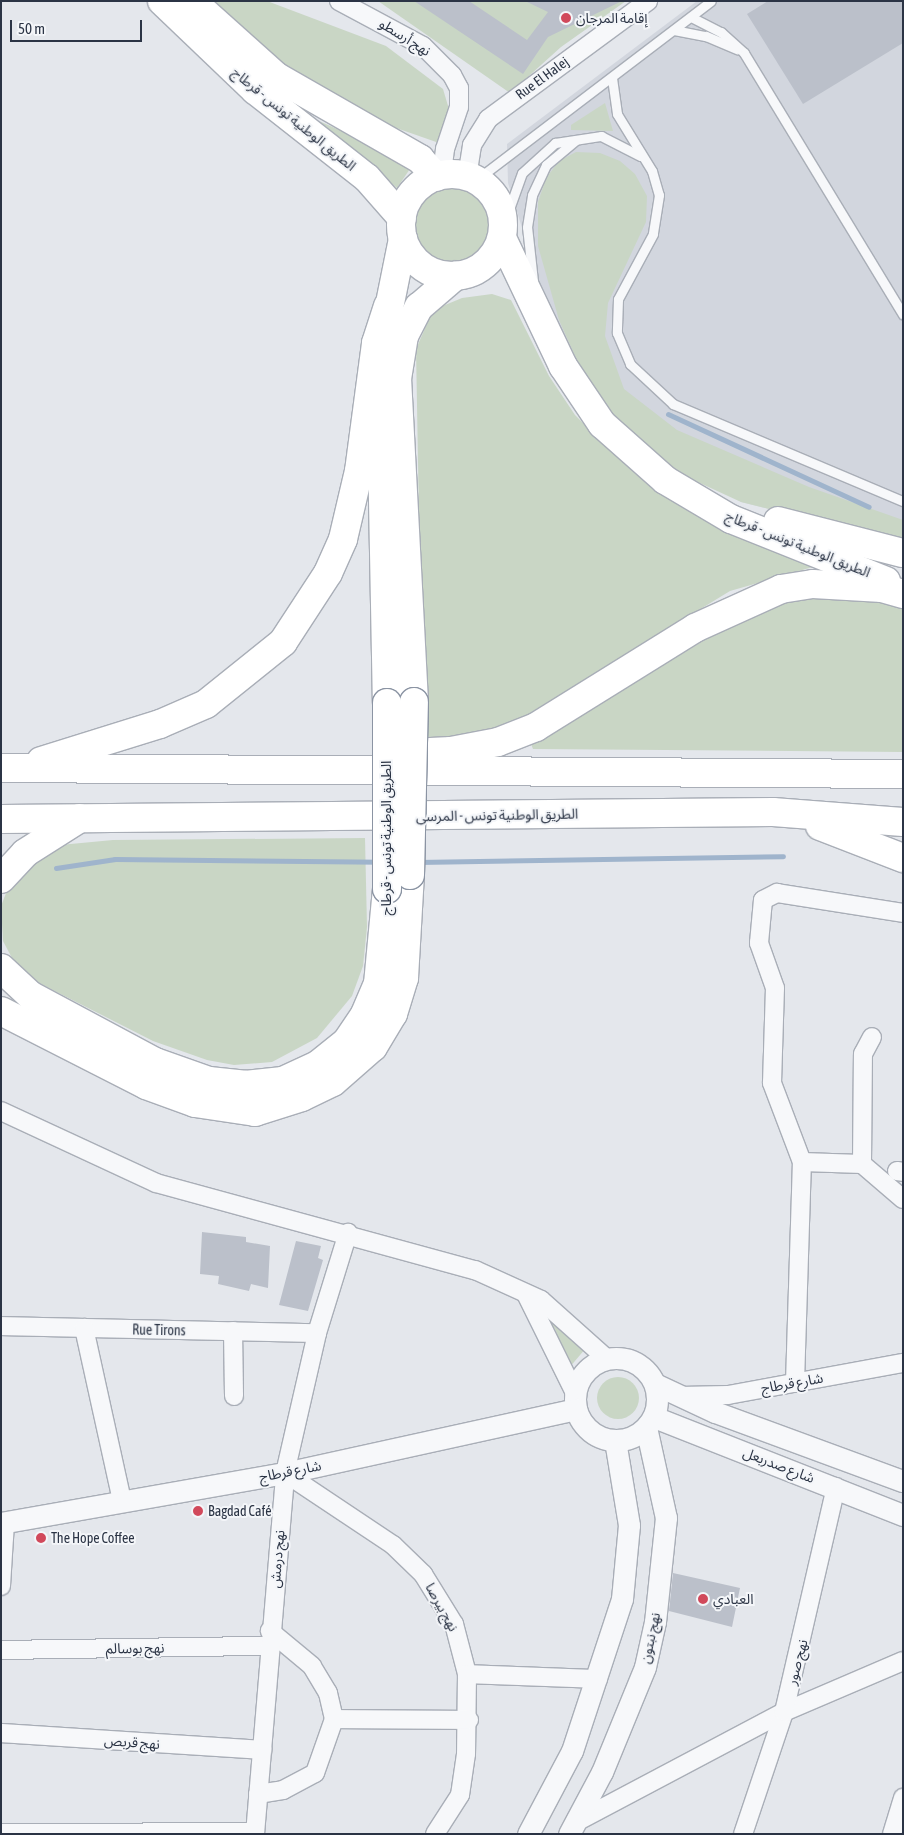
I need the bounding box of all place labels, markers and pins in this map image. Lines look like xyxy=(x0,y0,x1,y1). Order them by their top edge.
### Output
place label: إقامة المرجان xyxy=(576,10,648,26)
marker: إقامة المرجان xyxy=(560,12,572,24)
place label: Bagdad Café xyxy=(208,1503,272,1519)
marker: Bagdad Café xyxy=(192,1505,204,1517)
place label: The Hope Coffee xyxy=(51,1530,135,1546)
marker: The Hope Coffee xyxy=(35,1532,47,1544)
place label: العبادي xyxy=(713,1591,753,1607)
marker: العبادي xyxy=(697,1593,709,1605)

